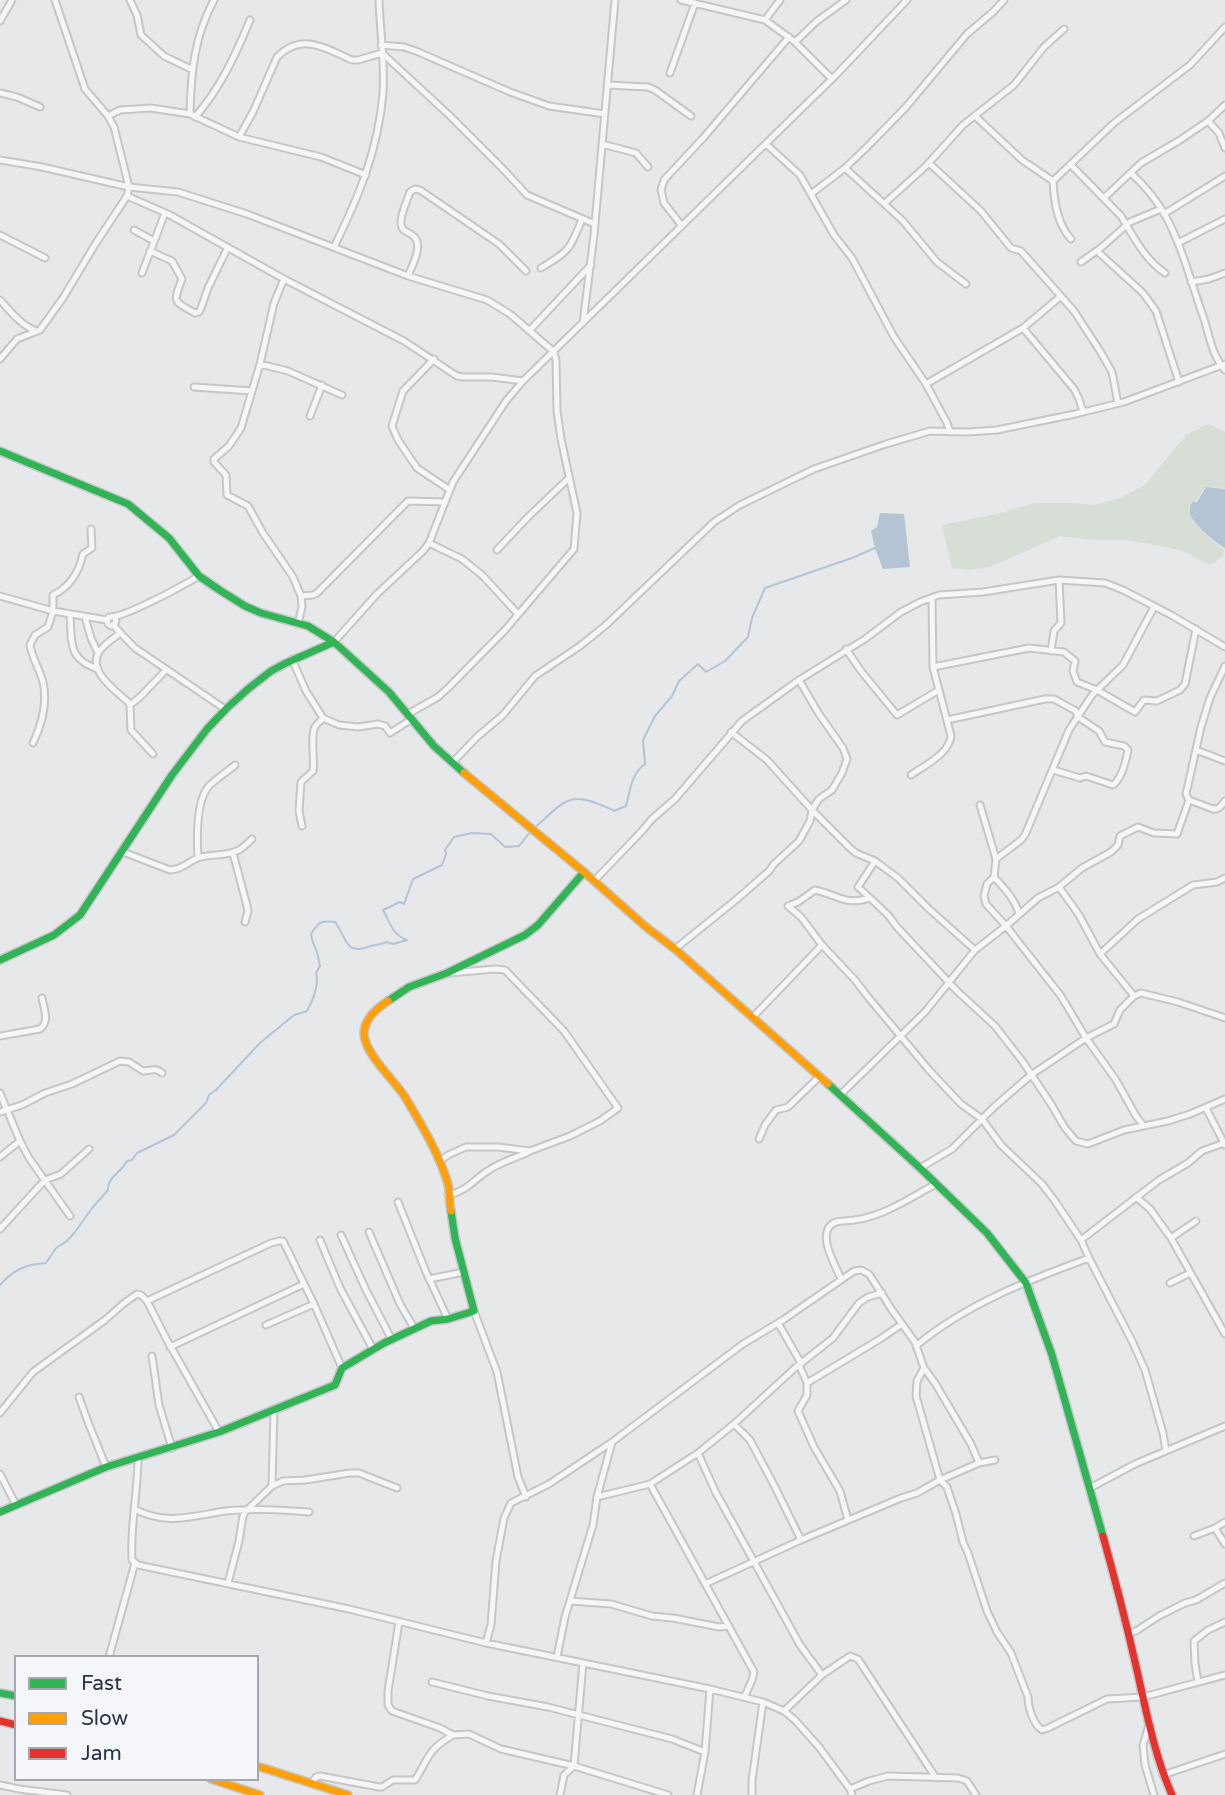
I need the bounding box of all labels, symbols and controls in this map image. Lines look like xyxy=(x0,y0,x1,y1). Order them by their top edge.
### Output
legend xyxy=(14,1655,259,1781)
text: Fast xyxy=(81,1671,122,1696)
text: Slow xyxy=(81,1706,128,1731)
text: Jam xyxy=(81,1741,122,1766)

